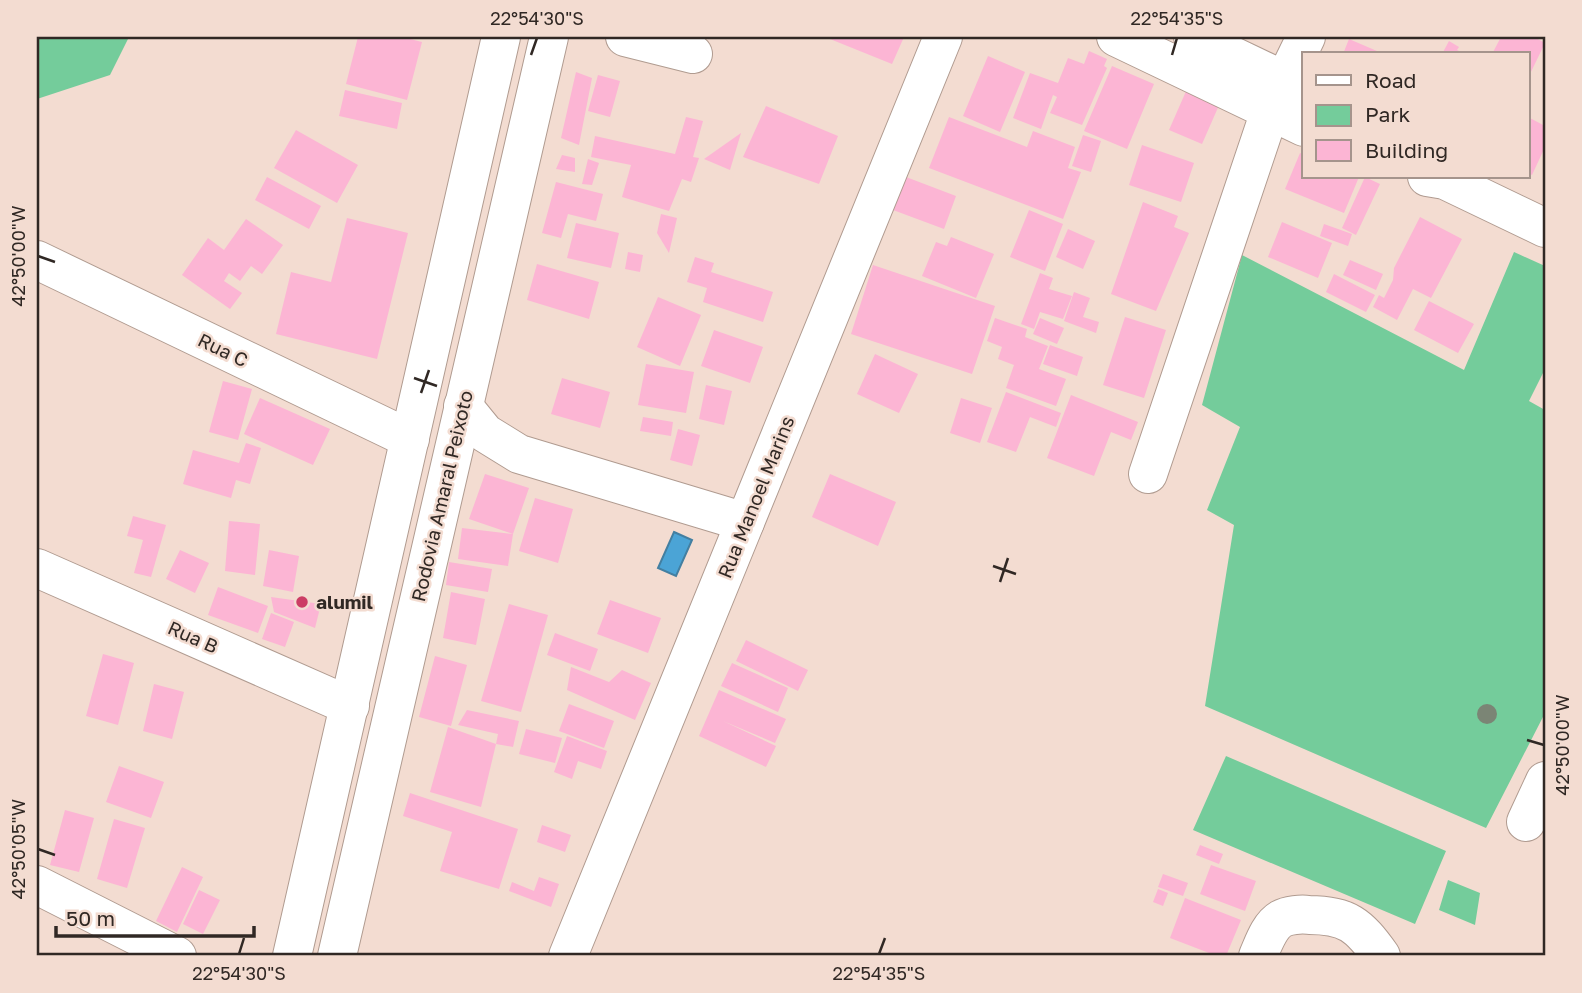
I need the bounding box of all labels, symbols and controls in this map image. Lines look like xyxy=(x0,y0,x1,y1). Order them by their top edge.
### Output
text: 22°54'30"S xyxy=(490,7,584,29)
text: 22°54'35"S xyxy=(1131,7,1223,29)
legend xyxy=(1302,52,1530,178)
text: Road xyxy=(1365,67,1416,93)
text: Park xyxy=(1365,101,1411,127)
text: Building xyxy=(1365,137,1448,163)
text: 42°50'00"W xyxy=(7,206,29,306)
street label: Rua C xyxy=(195,328,252,371)
street label: Rodovia Amaral Peixoto xyxy=(406,388,477,604)
street label: Rua Manoel Marins xyxy=(712,412,799,581)
place label: alumil xyxy=(316,590,373,613)
marker: alumil xyxy=(294,594,310,610)
street label: Rua B xyxy=(165,615,222,658)
text: 42°50'00"W xyxy=(1551,695,1573,795)
text: 42°50'05"W xyxy=(7,799,29,899)
scale bar xyxy=(56,895,254,939)
text: 50 m xyxy=(66,905,115,931)
text: 22°54'30"S xyxy=(192,962,286,984)
text: 22°54'35"S xyxy=(833,962,925,984)

